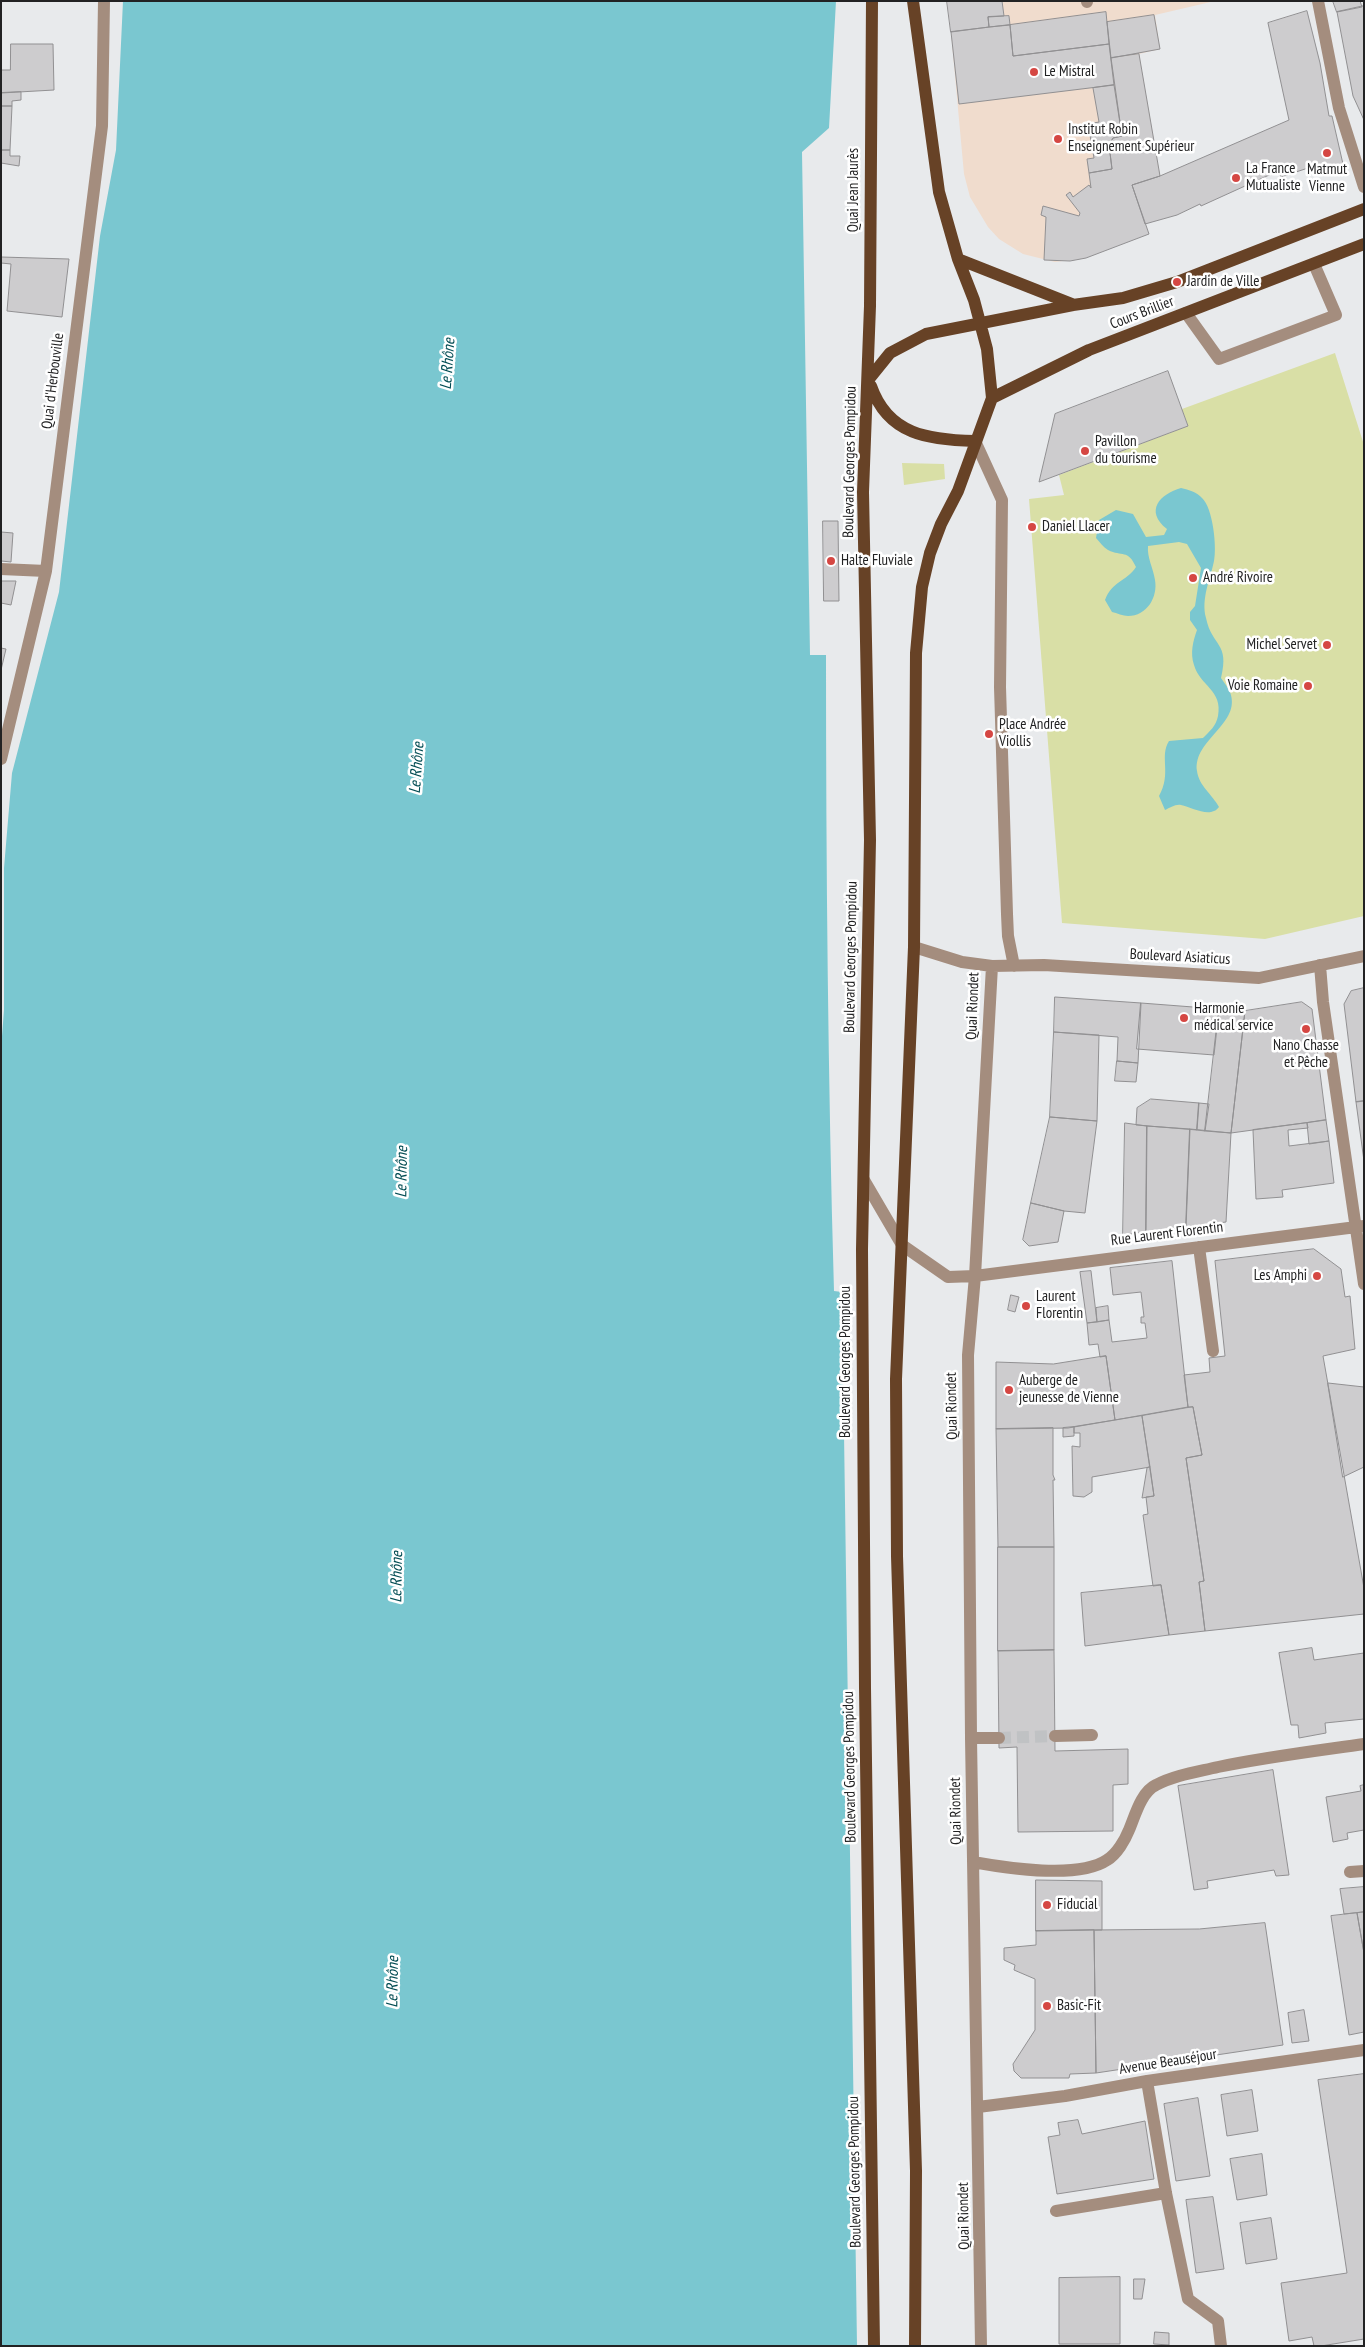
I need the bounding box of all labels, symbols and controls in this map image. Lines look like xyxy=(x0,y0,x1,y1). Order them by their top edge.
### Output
place label: Le Mistral xyxy=(1044,63,1095,81)
marker: Le Mistral xyxy=(1028,66,1040,78)
place label: Institut Robin Enseignement Supérieur xyxy=(1068,121,1194,156)
marker: Institut Robin Enseignement Supérieur xyxy=(1052,133,1064,145)
marker: Matmut Vienne xyxy=(1321,147,1333,159)
street label: Quai Jean Jaurès xyxy=(845,148,863,232)
place label: La France Mutualiste xyxy=(1246,160,1301,195)
place label: Matmut Vienne xyxy=(1307,161,1347,196)
marker: La France Mutualiste xyxy=(1230,172,1242,184)
place label: Jardin de Ville xyxy=(1187,273,1259,291)
marker: Jardin de Ville xyxy=(1171,276,1183,288)
street label: Cours Brillier xyxy=(1108,293,1176,333)
street label: Quai d'Herbouville xyxy=(38,332,68,430)
water label: Le Rhône xyxy=(437,338,459,390)
street label: Boulevard Georges Pompidou xyxy=(840,386,860,538)
place label: Pavillon du tourisme xyxy=(1095,433,1157,468)
marker: Pavillon du tourisme xyxy=(1079,445,1091,457)
place label: Daniel Llacer xyxy=(1042,518,1110,536)
marker: Daniel Llacer xyxy=(1026,521,1038,533)
place label: Halte Fluviale xyxy=(841,552,913,570)
marker: Halte Fluviale xyxy=(825,555,837,567)
place label: André Rivoire xyxy=(1203,569,1273,587)
marker: André Rivoire xyxy=(1187,572,1199,584)
place label: Michel Servet xyxy=(1247,636,1317,654)
marker: Michel Servet xyxy=(1321,639,1333,651)
place label: Voie Romaine xyxy=(1228,677,1298,695)
marker: Voie Romaine xyxy=(1302,680,1314,692)
place label: Place Andrée Viollis xyxy=(999,716,1066,751)
marker: Place Andrée Viollis xyxy=(983,728,995,740)
water label: Le Rhône xyxy=(406,742,428,794)
street label: Boulevard Georges Pompidou xyxy=(841,881,861,1033)
street label: Boulevard Asiaticus xyxy=(1129,945,1231,969)
street label: Quai Riondet xyxy=(963,972,983,1040)
place label: Harmonie médical service xyxy=(1194,1000,1273,1035)
marker: Harmonie médical service xyxy=(1178,1012,1190,1024)
marker: Nano Chasse et Pêche xyxy=(1300,1023,1312,1035)
place label: Nano Chasse et Pêche xyxy=(1273,1037,1339,1072)
water label: Le Rhône xyxy=(392,1146,412,1198)
street label: Rue Laurent Florentin xyxy=(1110,1218,1224,1250)
place label: Les Amphi xyxy=(1254,1267,1307,1285)
marker: Les Amphi xyxy=(1311,1270,1323,1282)
street label: Boulevard Georges Pompidou xyxy=(837,1286,855,1438)
place label: Laurent Florentin xyxy=(1036,1288,1083,1323)
marker: Laurent Florentin xyxy=(1020,1300,1032,1312)
street label: Quai Riondet xyxy=(942,1372,962,1440)
place label: Auberge de jeunesse de Vienne xyxy=(1019,1372,1119,1407)
marker: Auberge de jeunesse de Vienne xyxy=(1003,1384,1015,1396)
water label: Le Rhône xyxy=(387,1551,407,1603)
street label: Boulevard Georges Pompidou xyxy=(840,1691,860,1843)
street label: Quai Riondet xyxy=(946,1777,966,1845)
place label: Fiducial xyxy=(1057,1896,1098,1914)
marker: Fiducial xyxy=(1041,1899,1053,1911)
water label: Le Rhône xyxy=(383,1956,403,2008)
place label: Basic-Fit xyxy=(1057,1997,1101,2015)
marker: Basic-Fit xyxy=(1041,2000,1053,2012)
street label: Avenue Beauséjour xyxy=(1118,2045,1218,2079)
street label: Boulevard Georges Pompidou xyxy=(845,2096,865,2248)
street label: Quai Riondet xyxy=(954,2182,974,2250)

